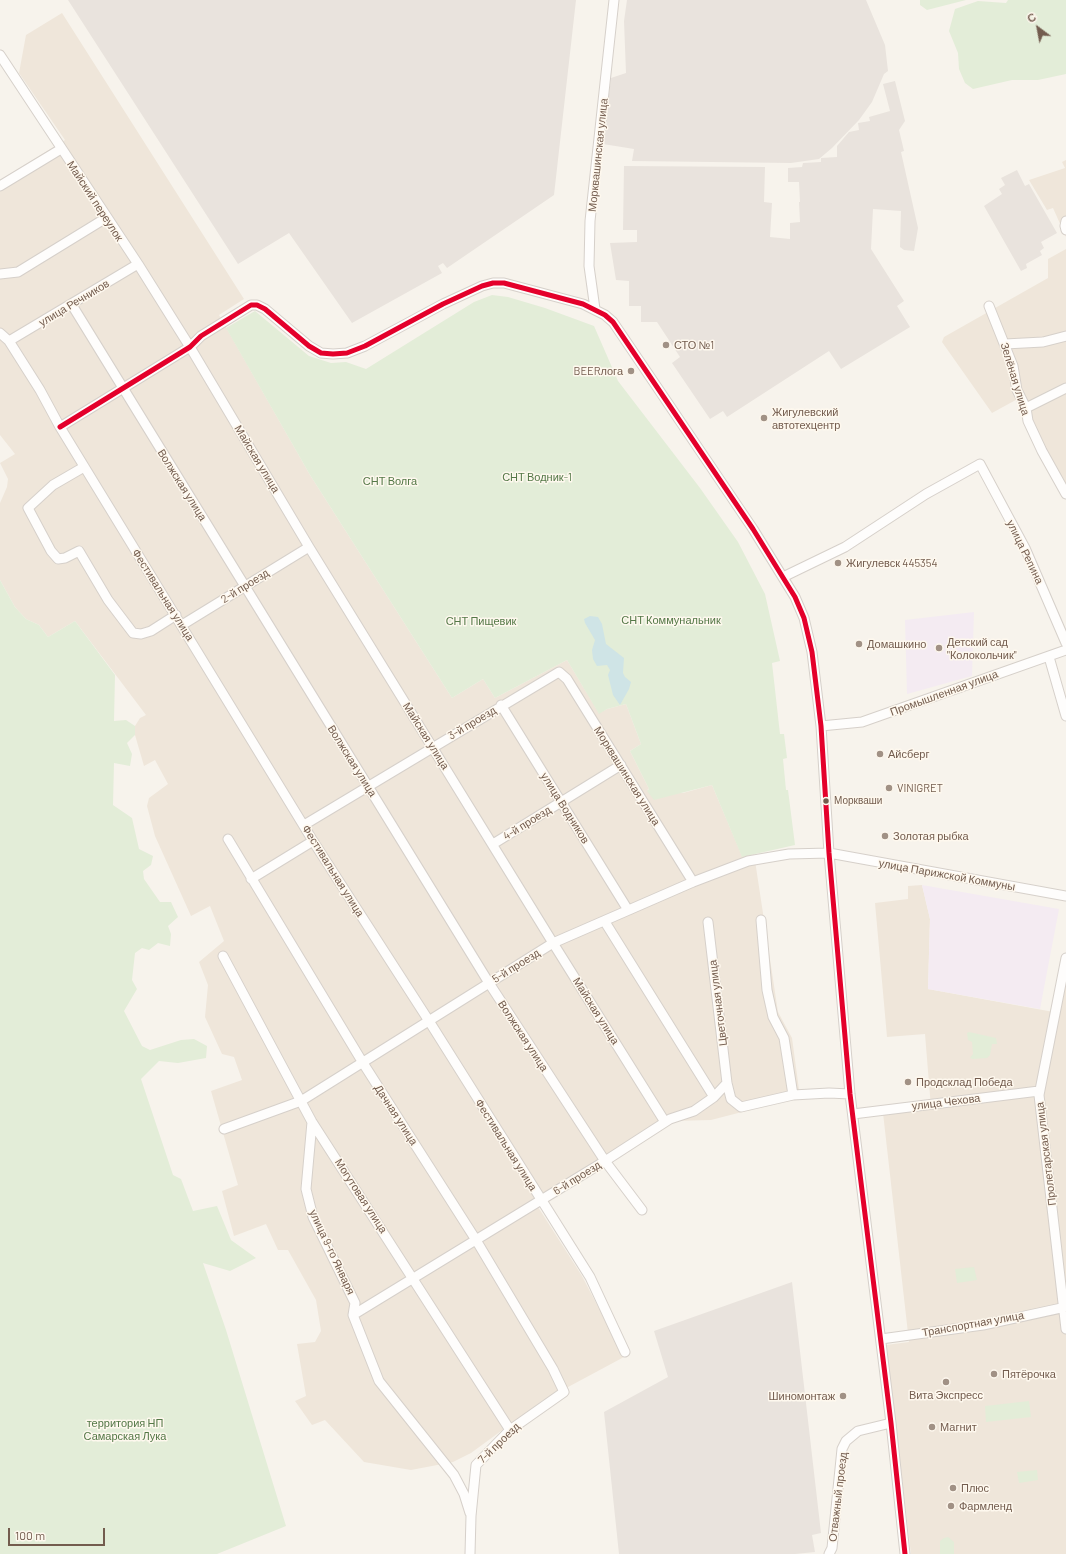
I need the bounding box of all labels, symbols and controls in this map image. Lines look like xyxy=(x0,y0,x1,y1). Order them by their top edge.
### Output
north arrow xyxy=(1018,8,1058,48)
text: С xyxy=(1025,10,1038,25)
street label: Морквашинская улица xyxy=(585,97,611,213)
street label: Майский переулок xyxy=(64,158,126,244)
street label: улица Речников xyxy=(36,277,112,329)
place label: СТО №1 xyxy=(674,338,714,352)
marker: СТО №1 xyxy=(661,340,671,350)
street label: Зелёная улица xyxy=(998,341,1032,417)
place label: BEERлога xyxy=(574,364,623,378)
marker: BEERлога xyxy=(626,366,636,376)
place label: Жигулевский автотехцентр xyxy=(772,405,840,431)
marker: Жигулевский автотехцентр xyxy=(759,413,769,423)
street label: Майская улица xyxy=(232,423,282,495)
street label: Волжская улица xyxy=(155,447,209,523)
park label: СНТ Водник-1 xyxy=(502,470,572,484)
park label: СНТ Волга xyxy=(363,474,417,488)
street label: улица Репина xyxy=(1004,518,1046,586)
street label: Фестивальная улица xyxy=(129,547,197,643)
place label: Жигулевск 445354 xyxy=(846,556,937,570)
marker: Жигулевск 445354 xyxy=(833,558,843,568)
street label: 2-й проезд xyxy=(219,566,271,606)
park label: СНТ Коммунальник xyxy=(621,613,721,627)
park label: СНТ Пищевик xyxy=(446,614,516,628)
place label: Детский сад "Колокольчик" xyxy=(947,635,1017,661)
place label: Домашкино xyxy=(867,637,926,651)
marker: Домашкино xyxy=(854,639,864,649)
marker: Детский сад "Колокольчик" xyxy=(934,643,944,653)
street label: Промышленная улица xyxy=(888,667,1000,719)
street label: Майская улица xyxy=(400,700,452,772)
street label: 3-й проезд xyxy=(446,704,498,742)
street label: Волжская улица xyxy=(325,723,379,799)
street label: Морквашинская улица xyxy=(591,724,663,828)
place label: Айсберг xyxy=(888,747,929,761)
marker: Айсберг xyxy=(875,749,885,759)
street label: улица Водников xyxy=(538,770,592,846)
place label: VINIGRET xyxy=(897,781,943,795)
marker: VINIGRET xyxy=(884,783,894,793)
place label: Моркваши xyxy=(834,795,882,807)
marker: Моркваши xyxy=(821,796,831,806)
street label: 4-й проезд xyxy=(501,803,553,843)
street label: Фестивальная улица xyxy=(299,823,367,919)
place label: Золотая рыбка xyxy=(893,829,969,843)
marker: Золотая рыбка xyxy=(880,831,890,841)
street label: улица Парижской Коммуны xyxy=(878,856,1016,894)
street label: 5-й проезд xyxy=(490,946,542,986)
street label: Цветочная улица xyxy=(706,959,730,1047)
street label: Майская улица xyxy=(570,975,622,1047)
street label: Волжская улица xyxy=(495,998,551,1074)
place label: Продсклад Победа xyxy=(916,1075,1013,1089)
marker: Продсклад Победа xyxy=(903,1077,913,1087)
street label: Дачная улица xyxy=(371,1082,421,1148)
street label: улица Чехова xyxy=(911,1091,981,1113)
street label: Фестивальная улица xyxy=(472,1097,540,1193)
street label: Пролетарская улица xyxy=(1033,1101,1059,1207)
street label: Могутовая улица xyxy=(332,1156,390,1236)
street label: 6-й проезд xyxy=(551,1158,603,1198)
street label: улица 9-го Января xyxy=(306,1207,358,1297)
street label: Транспортная улица xyxy=(921,1309,1025,1339)
place label: Пятёрочка xyxy=(1002,1367,1056,1381)
marker: Пятёрочка xyxy=(989,1369,999,1379)
marker: Вита Экспресс xyxy=(941,1377,951,1387)
place label: Вита Экспресс xyxy=(909,1388,983,1402)
place label: Шиномонтаж xyxy=(768,1389,835,1403)
marker: Шиномонтаж xyxy=(838,1391,848,1401)
park label: территория НП Самарская Лука xyxy=(84,1416,166,1442)
street label: 7-й проезд xyxy=(475,1420,523,1466)
place label: Магнит xyxy=(940,1420,977,1434)
marker: Магнит xyxy=(927,1422,937,1432)
street label: Отважный проезд xyxy=(826,1451,850,1543)
place label: Плюс xyxy=(961,1481,989,1495)
marker: Плюс xyxy=(948,1483,958,1493)
place label: Фармленд xyxy=(959,1499,1012,1513)
marker: Фармленд xyxy=(946,1501,956,1511)
scale bar xyxy=(10,1520,107,1546)
text: 100 m xyxy=(15,1528,45,1542)

